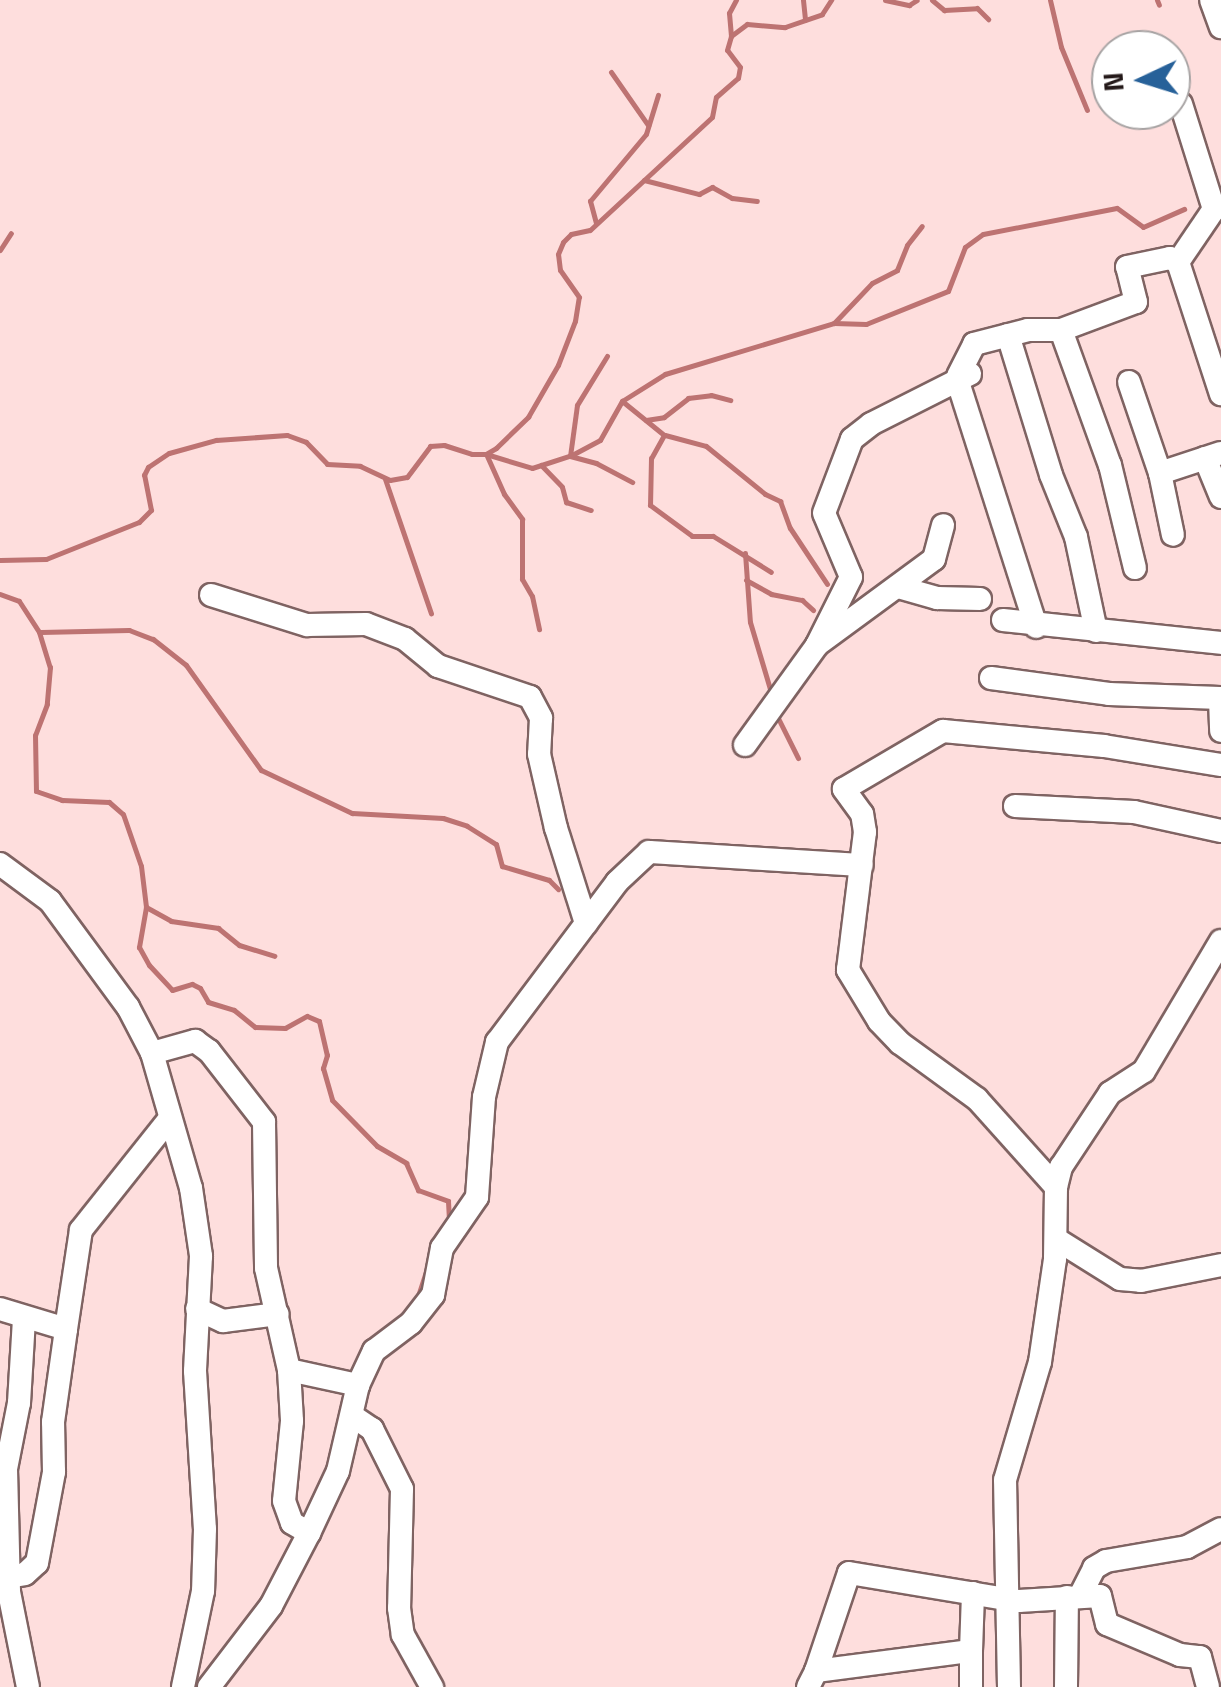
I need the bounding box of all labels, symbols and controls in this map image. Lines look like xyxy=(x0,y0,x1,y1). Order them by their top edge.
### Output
north arrow xyxy=(1091,30,1191,130)
text: N xyxy=(1090,71,1135,93)

